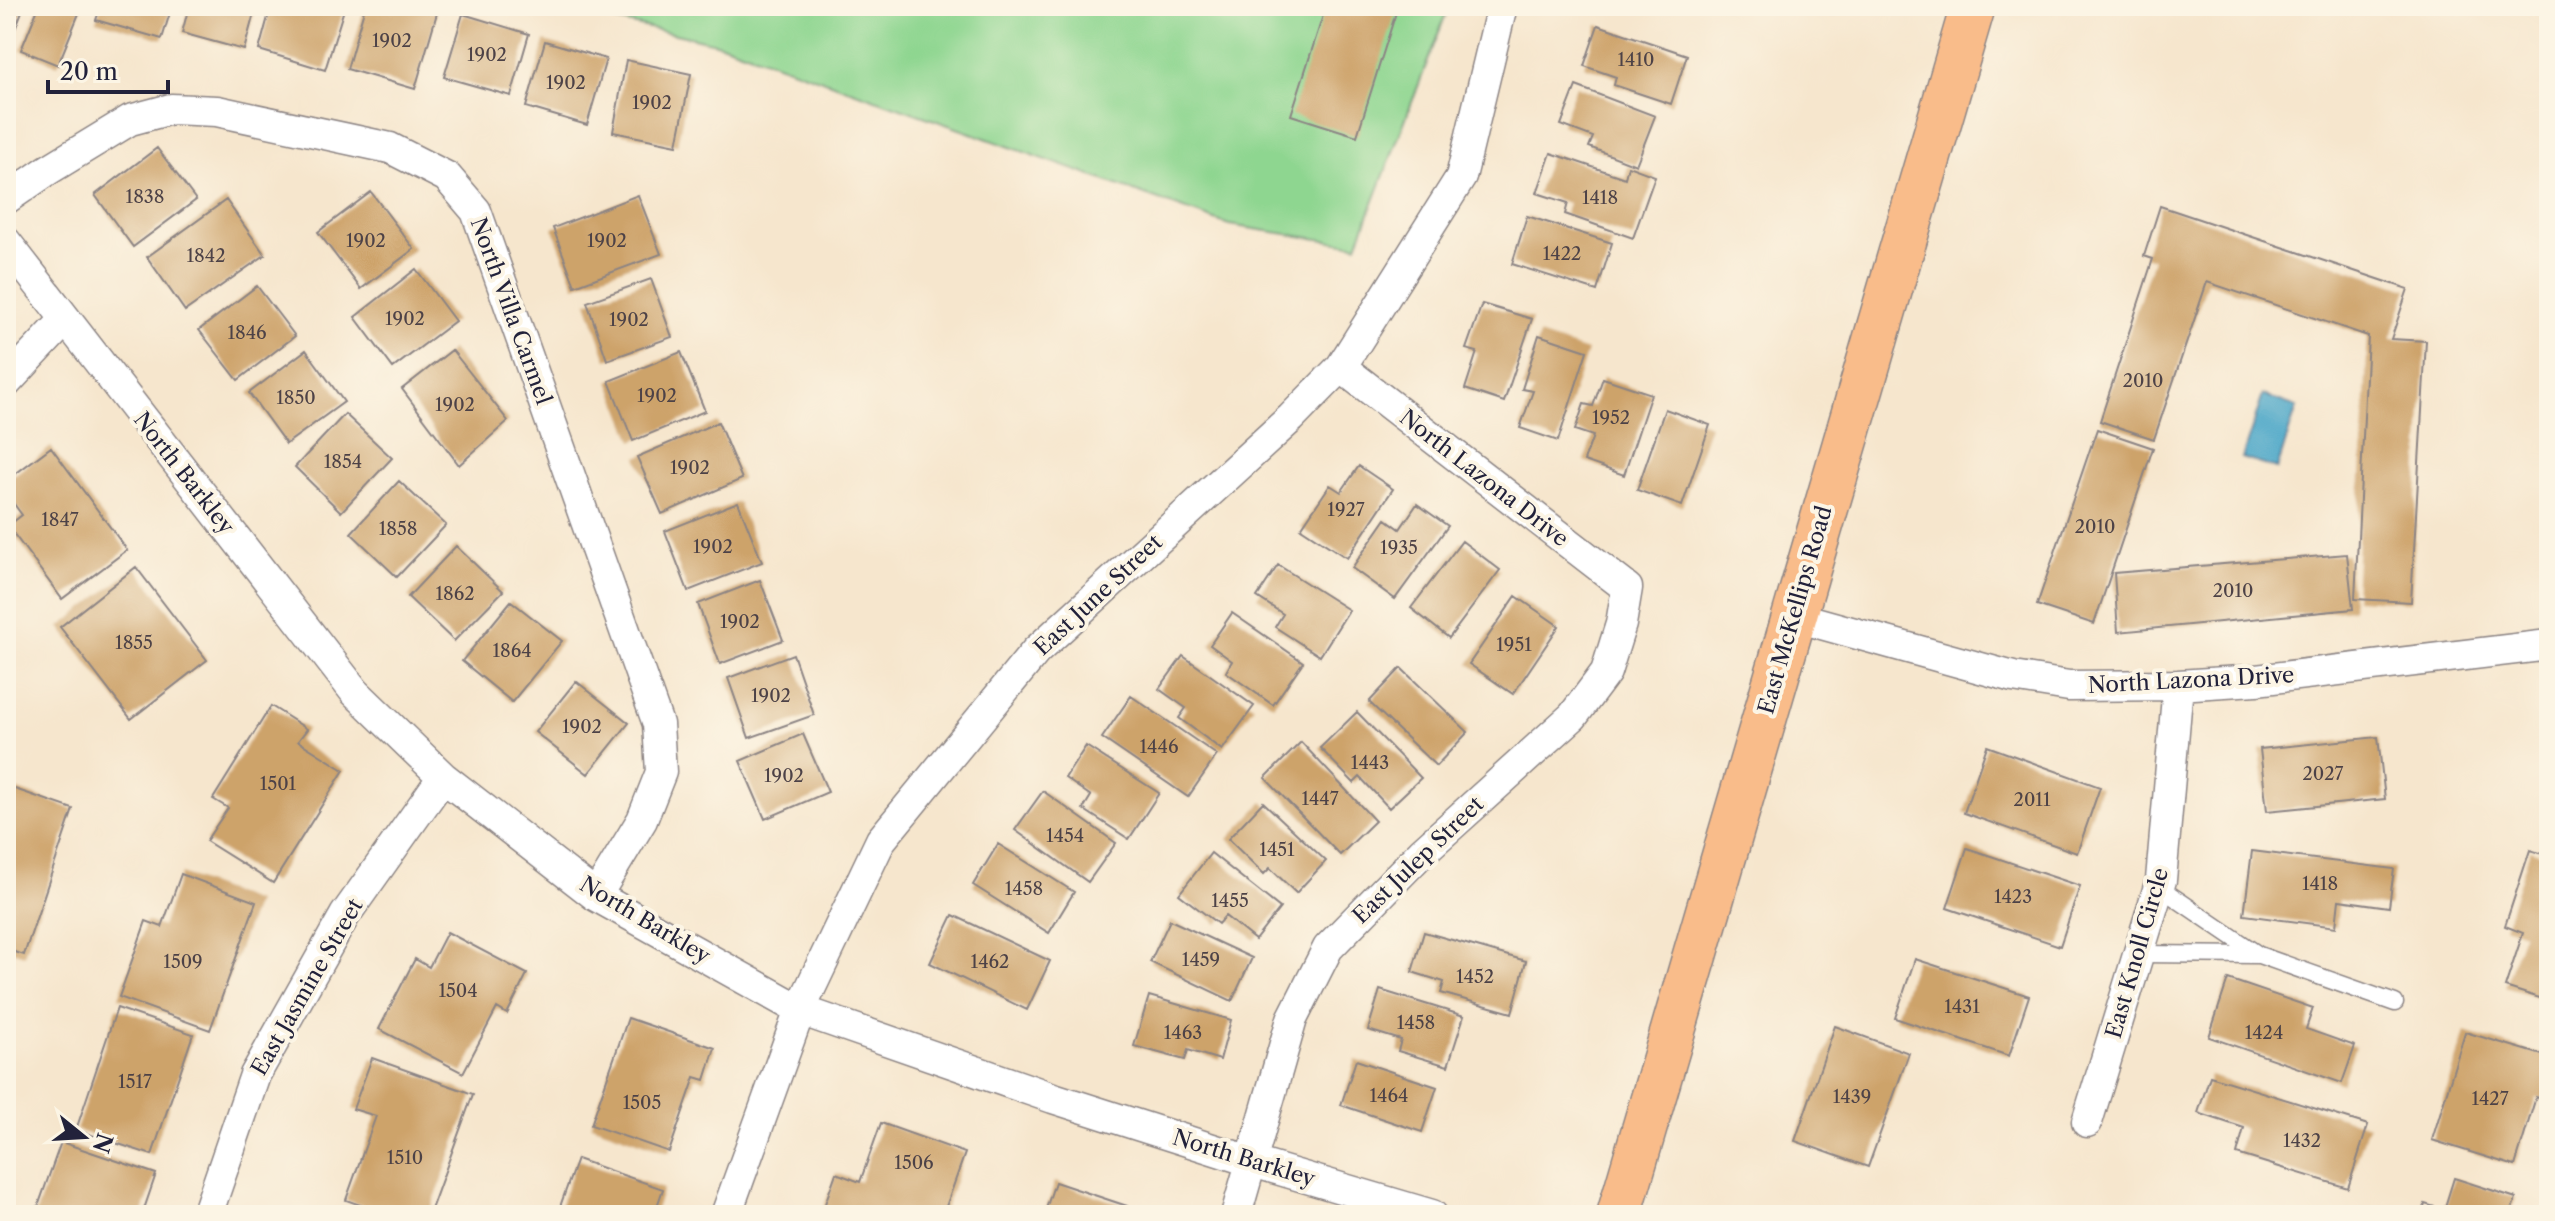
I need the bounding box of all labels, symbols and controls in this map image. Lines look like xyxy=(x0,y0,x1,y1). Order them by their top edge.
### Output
house number: 1902 xyxy=(372,30,412,52)
scale bar xyxy=(48,44,168,94)
house number: 1902 xyxy=(467,44,507,66)
house number: 1410 xyxy=(1618,49,1654,71)
text: 20 m xyxy=(60,57,118,86)
house number: 1902 xyxy=(546,72,586,94)
house number: 1902 xyxy=(632,92,672,114)
house number: 1838 xyxy=(126,186,164,208)
house number: 1418 xyxy=(1582,187,1618,209)
street label: North Villa Carmel xyxy=(465,214,558,409)
house number: 1902 xyxy=(346,230,386,252)
house number: 1902 xyxy=(587,230,627,252)
house number: 1422 xyxy=(1543,243,1581,265)
house number: 1842 xyxy=(187,245,226,267)
house number: 1902 xyxy=(385,308,425,330)
house number: 1902 xyxy=(609,309,649,331)
house number: 1846 xyxy=(227,322,267,344)
house number: 2010 xyxy=(2123,370,2163,392)
house number: 1902 xyxy=(637,385,677,407)
house number: 1850 xyxy=(276,387,316,409)
house number: 1902 xyxy=(435,394,475,416)
street label: North Lazona Drive xyxy=(1394,404,1574,552)
street label: North Barkley xyxy=(128,407,240,540)
house number: 1952 xyxy=(1592,407,1630,429)
house number: 1854 xyxy=(324,451,362,473)
house number: 1902 xyxy=(670,457,710,479)
house number: 1927 xyxy=(1327,499,1365,521)
street label: East McKellips Road xyxy=(1752,503,1838,717)
house number: 1847 xyxy=(41,509,79,531)
house number: 2010 xyxy=(2075,516,2115,538)
house number: 1858 xyxy=(379,518,417,540)
street label: East June Street xyxy=(1028,529,1168,661)
house number: 1902 xyxy=(693,536,733,558)
house number: 1935 xyxy=(1380,537,1418,559)
house number: 2010 xyxy=(2213,580,2253,602)
house number: 1862 xyxy=(435,583,475,605)
house number: 1902 xyxy=(720,611,760,633)
house number: 1855 xyxy=(115,632,153,654)
house number: 1951 xyxy=(1496,634,1532,656)
house number: 1864 xyxy=(492,640,532,662)
street label: North Lazona Drive xyxy=(2087,661,2295,699)
house number: 1902 xyxy=(751,685,791,707)
house number: 1902 xyxy=(562,716,602,738)
house number: 1446 xyxy=(1140,736,1178,758)
house number: 1443 xyxy=(1351,752,1389,774)
house number: 2027 xyxy=(2303,763,2344,785)
house number: 1902 xyxy=(764,765,804,787)
house number: 1501 xyxy=(260,773,297,795)
house number: 1447 xyxy=(1301,788,1339,810)
house number: 2011 xyxy=(2014,789,2051,811)
street label: East Julep Street xyxy=(1347,791,1489,929)
house number: 1454 xyxy=(1046,825,1084,847)
house number: 1451 xyxy=(1259,839,1295,861)
street label: East Knoll Circle xyxy=(2100,865,2174,1041)
street label: North Barkley xyxy=(575,870,716,970)
house number: 1418 xyxy=(2302,873,2338,895)
house number: 1458 xyxy=(1005,878,1043,900)
house number: 1423 xyxy=(1994,886,2032,908)
house number: 1455 xyxy=(1211,890,1249,912)
street label: East Jasmine Street xyxy=(245,893,369,1080)
house number: 1459 xyxy=(1182,949,1220,971)
house number: 1509 xyxy=(163,951,203,973)
house number: 1462 xyxy=(971,951,1009,973)
house number: 1452 xyxy=(1456,966,1494,988)
house number: 1504 xyxy=(438,980,478,1002)
house number: 1431 xyxy=(1944,996,1980,1018)
house number: 1458 xyxy=(1397,1012,1435,1034)
house number: 1463 xyxy=(1164,1022,1202,1044)
house number: 1424 xyxy=(2245,1022,2283,1044)
house number: 1517 xyxy=(118,1071,152,1093)
house number: 1464 xyxy=(1370,1085,1408,1107)
house number: 1439 xyxy=(1833,1086,1871,1108)
house number: 1427 xyxy=(2471,1088,2509,1110)
house number: 1505 xyxy=(623,1092,661,1114)
north arrow xyxy=(44,1097,124,1177)
street label: North Barkley xyxy=(1170,1124,1319,1193)
text: N xyxy=(87,1130,118,1156)
house number: 1432 xyxy=(2283,1130,2321,1152)
house number: 1510 xyxy=(387,1147,423,1169)
house number: 1506 xyxy=(894,1152,934,1174)

